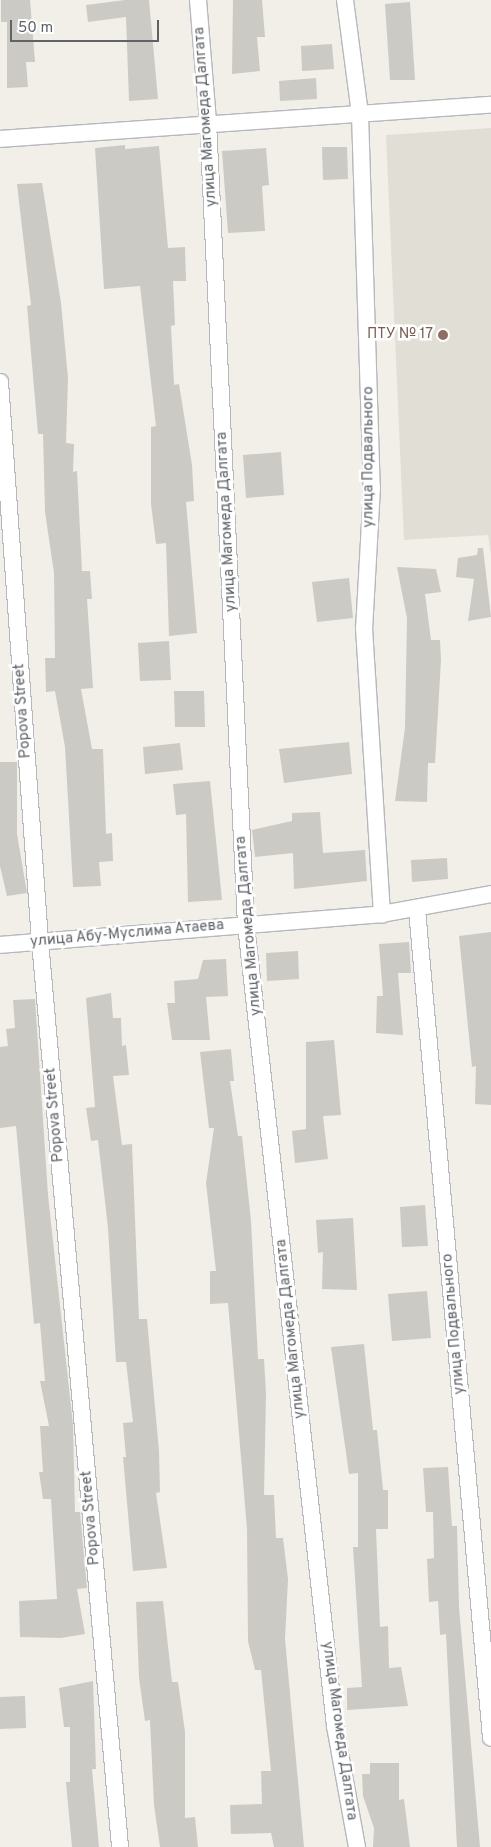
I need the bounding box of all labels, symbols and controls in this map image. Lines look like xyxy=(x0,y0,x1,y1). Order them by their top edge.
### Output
scale bar xyxy=(12,10,161,42)
text: 50 m xyxy=(18,19,53,38)
street label: улица Магомеда Далгата xyxy=(191,26,221,208)
place label: ПТУ № 17 xyxy=(366,326,433,344)
marker: ПТУ № 17 xyxy=(437,329,449,341)
street label: улица Подвального xyxy=(360,386,378,528)
street label: улица Магомеда Далгата xyxy=(213,431,241,613)
street label: Popova Street xyxy=(11,663,35,759)
street label: улица Магомеда Далгата xyxy=(232,835,266,1017)
street label: улица Абу-Муслима Атаева xyxy=(29,917,225,951)
street label: Popova Street xyxy=(42,1067,68,1163)
street label: улица Магомеда Далгата xyxy=(273,1238,309,1420)
street label: улица Подвального xyxy=(439,1253,469,1395)
street label: Popova Street xyxy=(78,1470,104,1566)
street label: улица Магомеда Далгата xyxy=(318,1640,360,1822)

